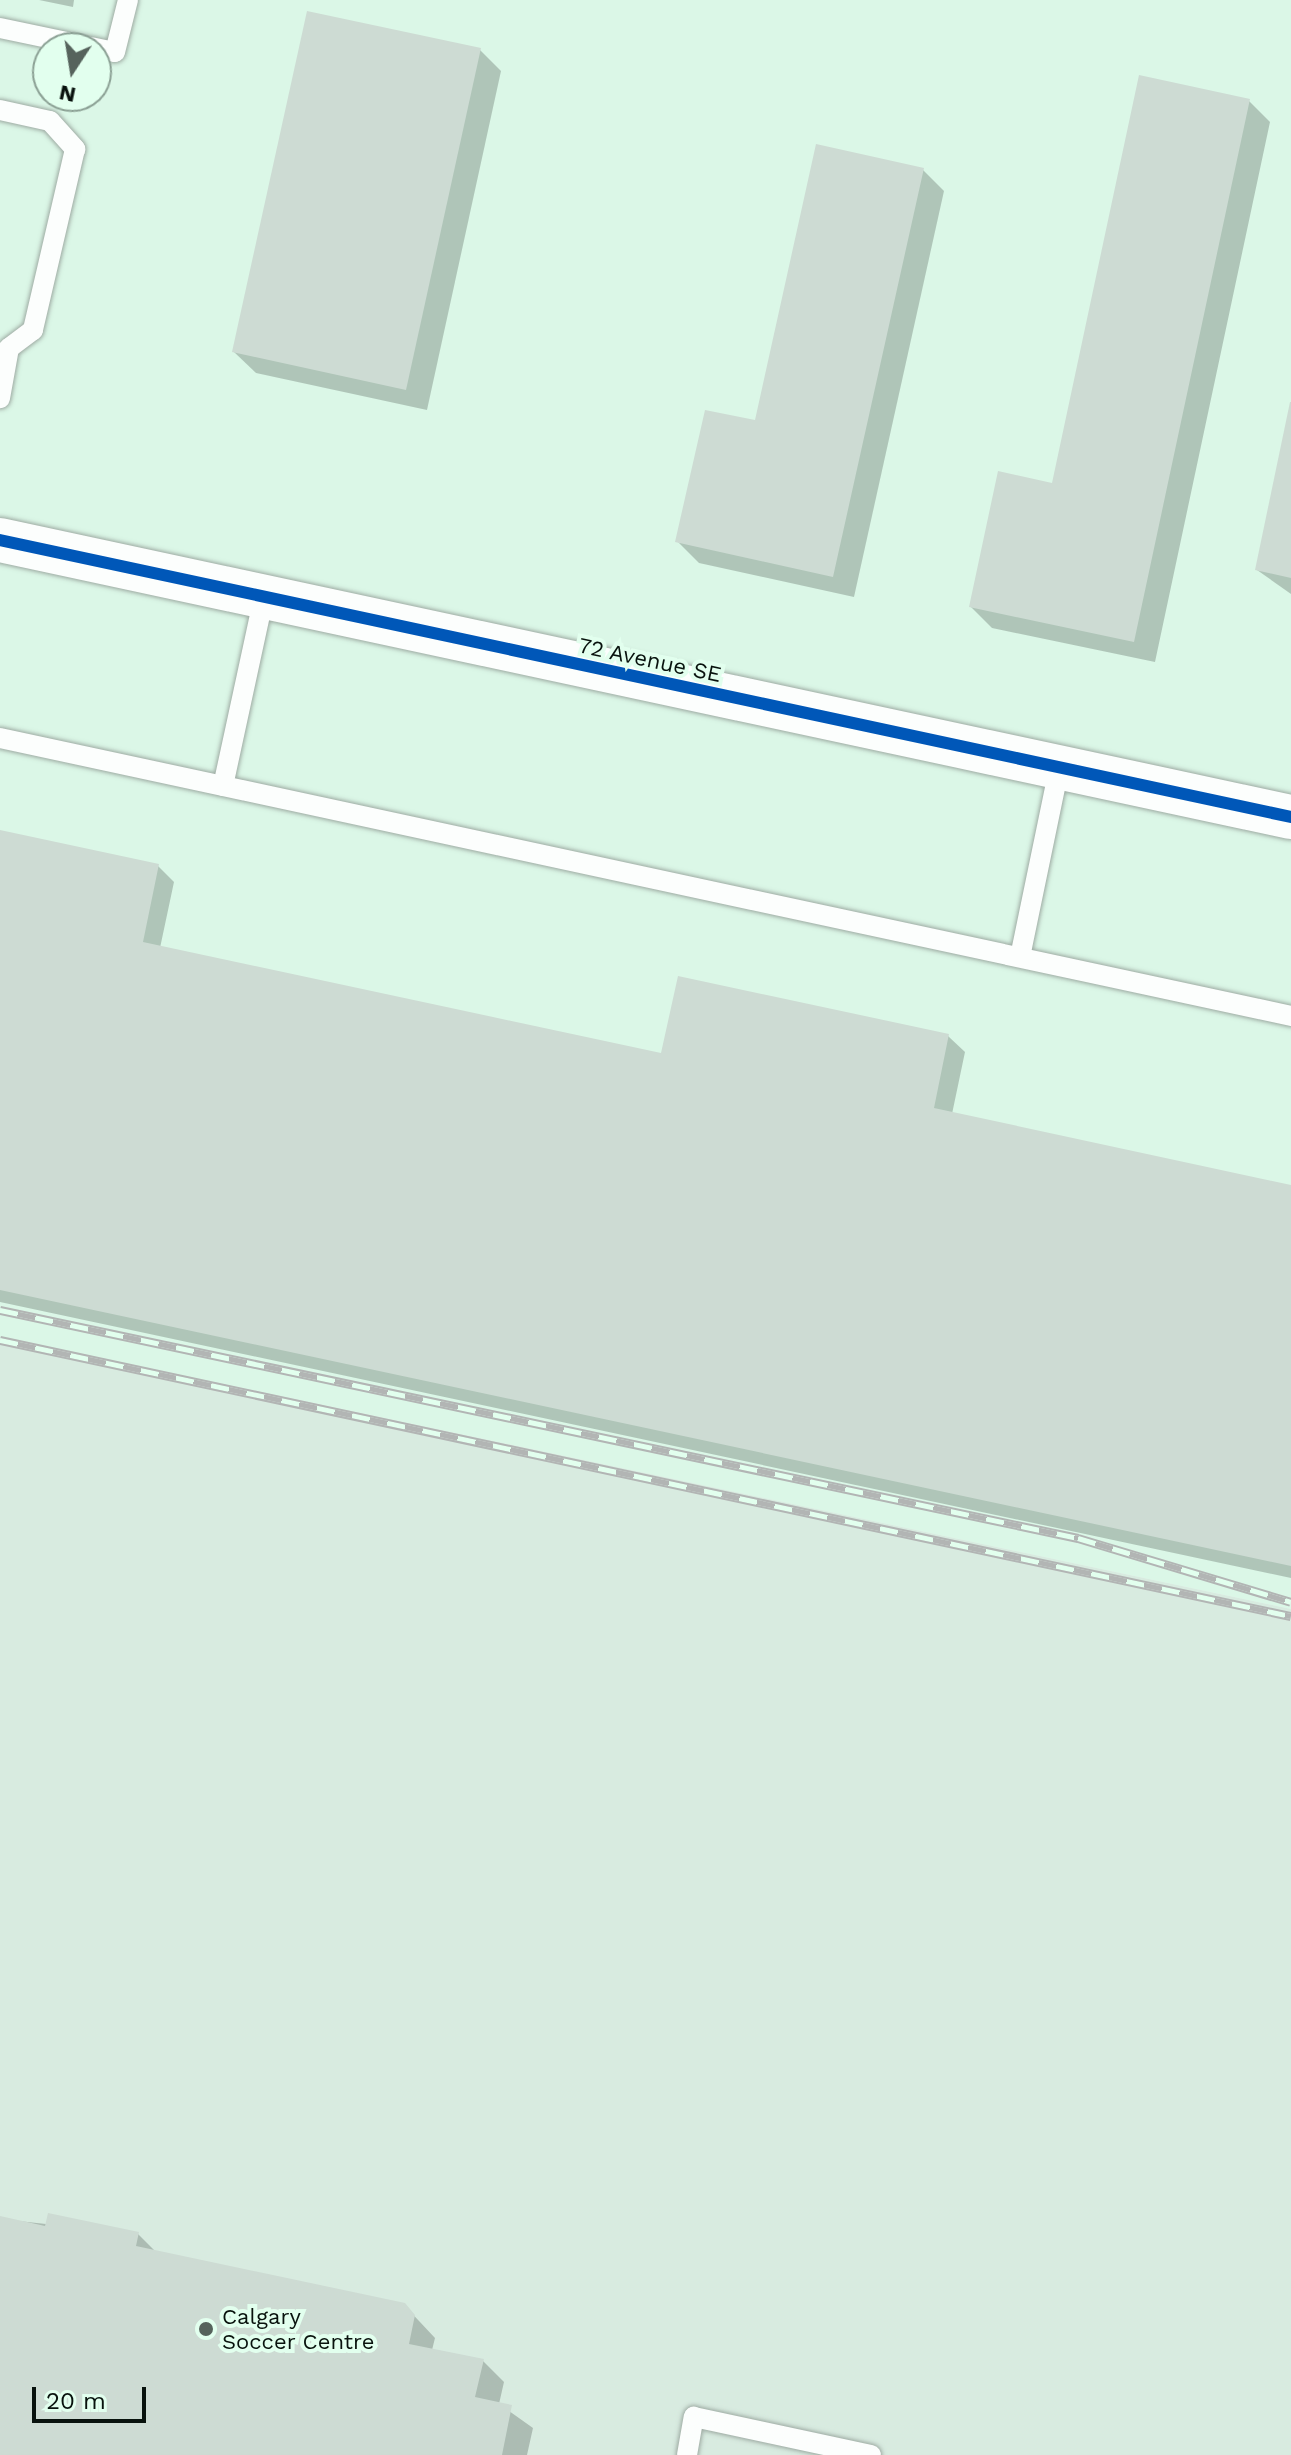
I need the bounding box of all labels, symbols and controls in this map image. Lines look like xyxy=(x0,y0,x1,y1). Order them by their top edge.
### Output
north arrow xyxy=(32,32,112,112)
text: N xyxy=(57,80,78,108)
street label: 72 Avenue SE xyxy=(576,632,724,688)
place label: Calgary Soccer Centre xyxy=(222,2303,375,2354)
marker: Calgary Soccer Centre xyxy=(197,2320,215,2338)
scale bar xyxy=(36,2371,150,2421)
text: 20 m xyxy=(46,2387,106,2415)

